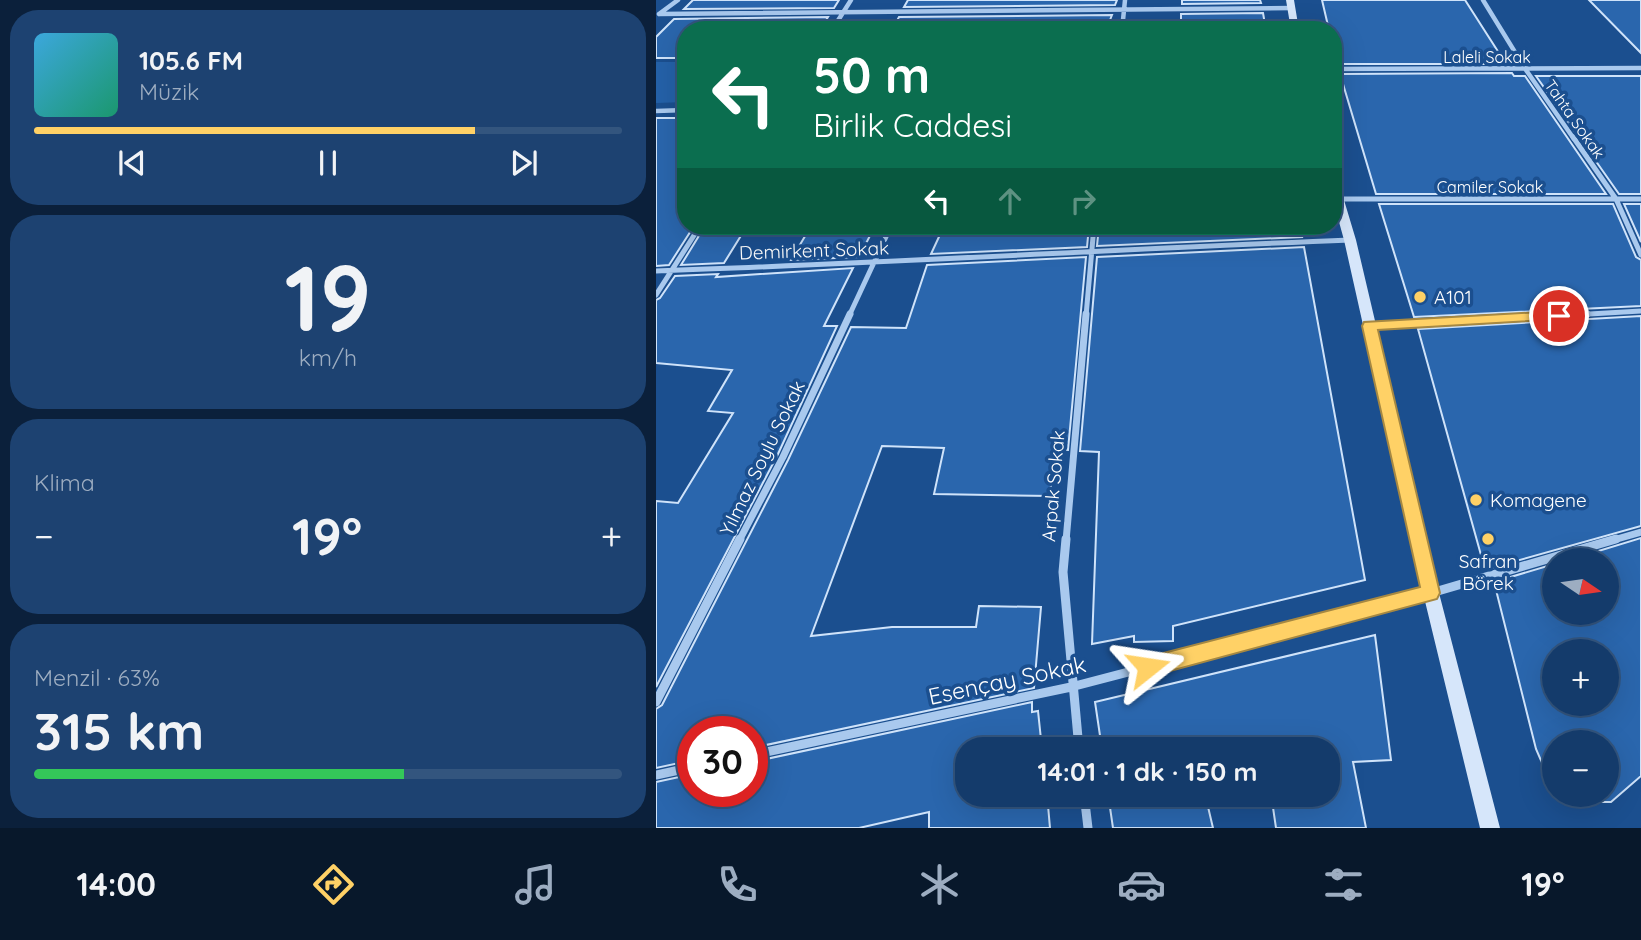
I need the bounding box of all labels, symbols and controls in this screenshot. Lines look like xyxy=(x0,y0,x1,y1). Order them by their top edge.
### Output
text: 105.6 FM xyxy=(139,44,243,77)
text: 50 m xyxy=(813,44,930,105)
street label: Laleli Sokak xyxy=(1443,47,1531,67)
icon: left xyxy=(698,49,789,140)
street label: Tahta Sokak xyxy=(1540,76,1610,162)
text: Müzik xyxy=(139,77,199,106)
text: Birlik Caddesi xyxy=(813,105,1012,145)
icon: previous xyxy=(113,144,151,182)
icon: pause xyxy=(309,144,347,182)
icon: next xyxy=(505,144,543,182)
street label: Camiler Sokak xyxy=(1437,177,1543,197)
icon: left xyxy=(918,182,956,220)
icon: ahead xyxy=(991,182,1029,220)
icon: right xyxy=(1064,182,1102,220)
street label: Demirkent Sokak xyxy=(738,235,890,265)
text: 19 xyxy=(284,240,372,354)
place label: A101 xyxy=(1434,285,1472,309)
pin xyxy=(1529,286,1589,346)
marker: A101 xyxy=(1412,289,1428,305)
icon: arrive xyxy=(1540,297,1578,335)
text: km/h xyxy=(299,343,357,372)
street label: Yılmaz Soylu Sokak xyxy=(714,377,810,539)
street label: Arpak Sokak xyxy=(1036,429,1070,543)
text: Klima xyxy=(34,468,95,497)
place label: Komagene xyxy=(1490,488,1587,512)
marker: Komagene xyxy=(1468,492,1484,508)
text: 19° xyxy=(292,503,362,568)
text: − xyxy=(34,512,54,560)
text: + xyxy=(601,512,622,560)
marker: Safran Börek xyxy=(1480,531,1496,547)
north arrow xyxy=(1542,548,1618,625)
map controls xyxy=(1542,548,1619,807)
place label: Safran Börek xyxy=(1459,549,1517,595)
position arrow xyxy=(1111,630,1185,704)
button: + xyxy=(1542,639,1619,716)
street label: Esençay Sokak xyxy=(925,649,1089,711)
text: Menzil · 63% xyxy=(34,663,160,692)
text: 315 km xyxy=(34,698,204,763)
speed limit sign: 30 xyxy=(677,716,768,807)
button: − xyxy=(1542,730,1619,807)
text: 14:01 · 1 dk · 150 m xyxy=(1037,755,1258,788)
icon: directions xyxy=(309,860,358,909)
icon: music xyxy=(511,860,560,909)
icon: phone xyxy=(713,860,762,909)
icon: climate xyxy=(915,860,964,909)
icon: car xyxy=(1117,860,1166,909)
icon: filters xyxy=(1319,860,1368,909)
text: 14:00 xyxy=(77,864,156,904)
text: 19° xyxy=(1521,864,1564,904)

